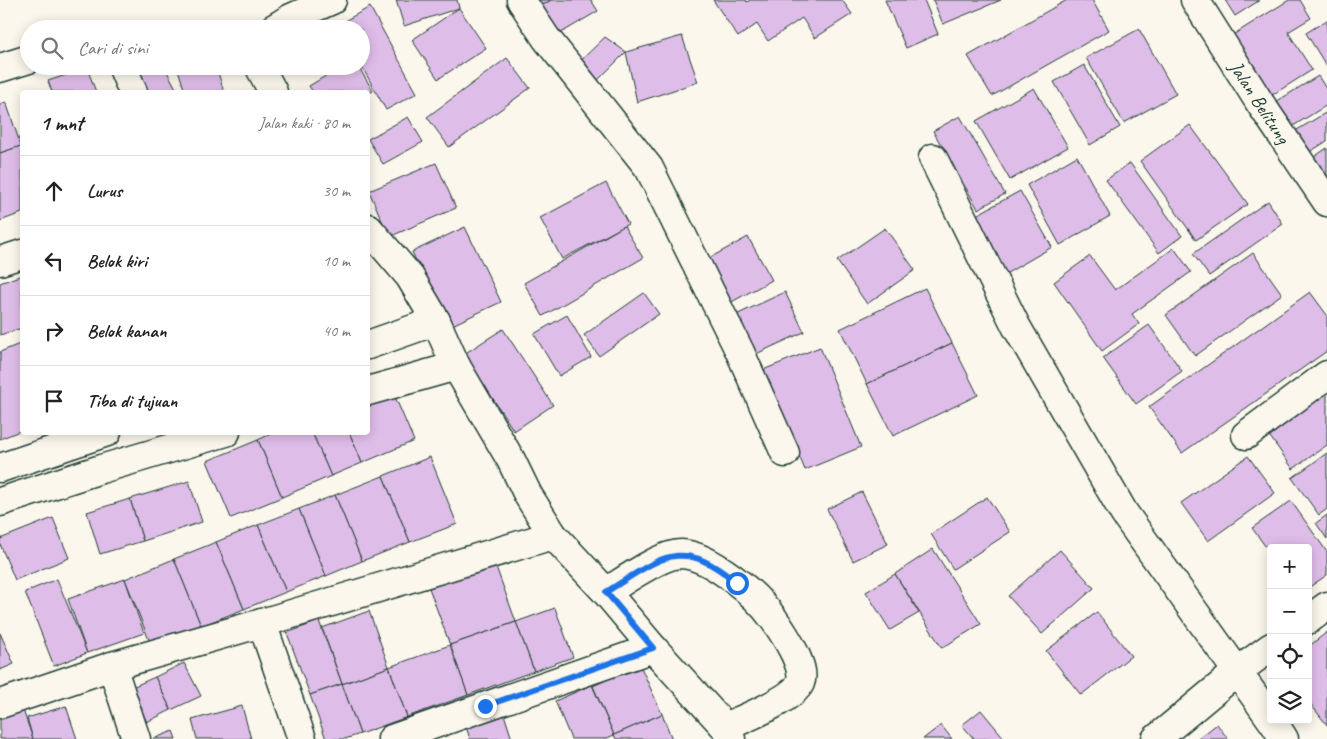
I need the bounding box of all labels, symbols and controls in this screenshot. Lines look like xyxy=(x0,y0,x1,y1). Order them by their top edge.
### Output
search box xyxy=(20,20,370,75)
icon: search xyxy=(38,34,66,62)
text: Cari di sini xyxy=(78,36,148,60)
street label: Jalan Belitung xyxy=(1223,55,1297,150)
text: 1 mnt xyxy=(40,110,83,136)
text: Jalan kaki · 80 m xyxy=(259,113,350,133)
icon: ahead xyxy=(40,177,68,205)
text: Lurus xyxy=(87,179,122,203)
text: 30 m xyxy=(323,181,350,201)
icon: left xyxy=(40,247,68,275)
text: Belok kiri xyxy=(87,249,147,273)
text: 10 m xyxy=(323,251,350,271)
icon: right xyxy=(40,317,68,345)
text: Belok kanan xyxy=(87,319,166,343)
text: 40 m xyxy=(323,321,350,341)
icon: arrive xyxy=(40,387,68,415)
text: Tiba di tujuan xyxy=(87,389,177,413)
map controls xyxy=(1267,544,1312,724)
button: + xyxy=(1267,544,1312,589)
route start xyxy=(726,572,749,595)
button: − xyxy=(1267,589,1312,634)
button: locate xyxy=(1267,634,1312,679)
button: layers xyxy=(1267,679,1312,724)
route end xyxy=(474,695,497,718)

